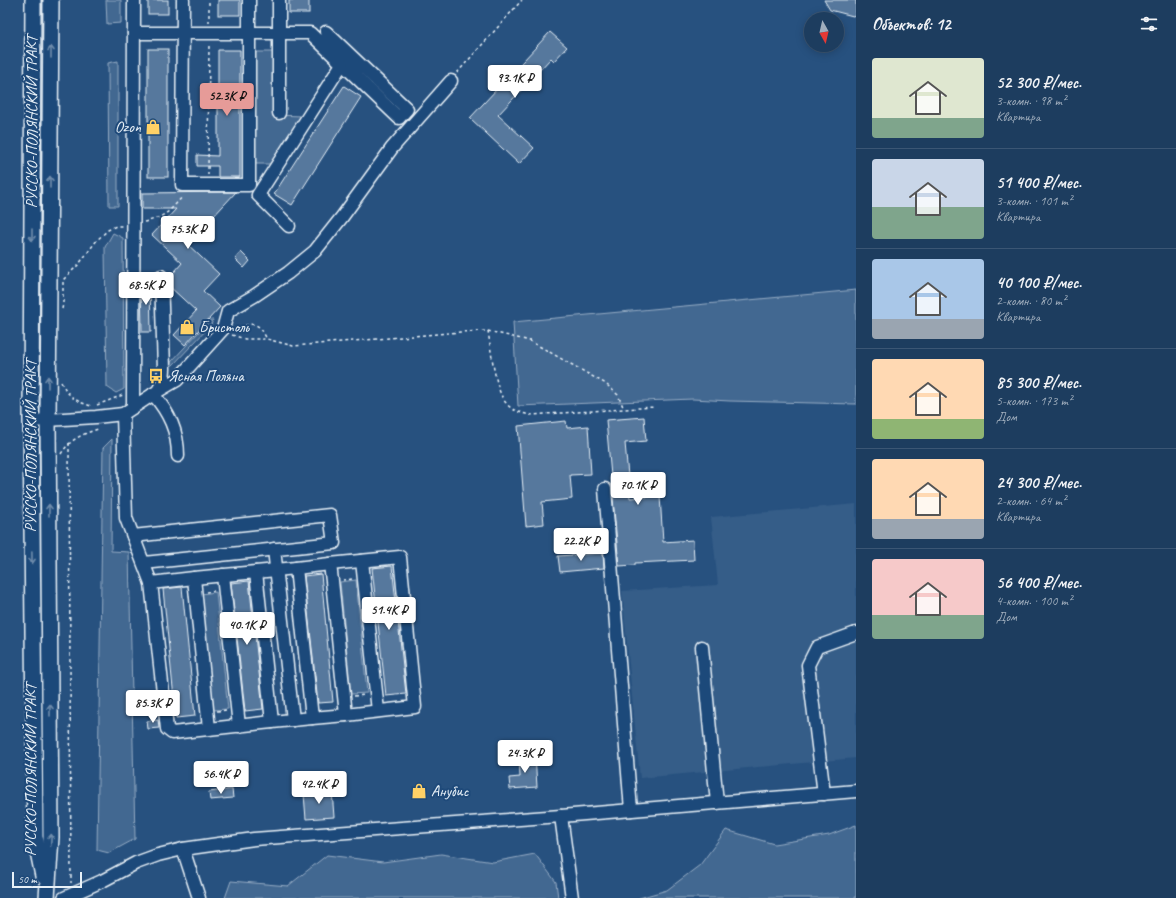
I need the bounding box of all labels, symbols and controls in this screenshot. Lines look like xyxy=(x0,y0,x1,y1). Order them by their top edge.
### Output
north arrow xyxy=(804,12,844,52)
map controls xyxy=(804,12,844,52)
icon: filters xyxy=(1138,13,1160,35)
text: Объектов: 12 xyxy=(872,14,951,35)
street label: РУССКО-ПОЛЯНСКИЙ ТРАКТ xyxy=(22,32,42,208)
one-way arrow xyxy=(47,46,55,59)
pin: 93.1K ₽ xyxy=(478,65,552,99)
text: 93.1K ₽ xyxy=(497,70,533,86)
text: 52 300 ₽/мес. xyxy=(996,72,1081,93)
icon: home xyxy=(904,74,952,122)
pin: 52.3K ₽ xyxy=(190,83,264,117)
text: 52.3K ₽ xyxy=(209,88,245,104)
text: 3-комн. · 98 m² xyxy=(996,93,1066,109)
text: Квартира xyxy=(996,109,1040,125)
place label: Ozon xyxy=(115,117,142,137)
shop icon: Ozon xyxy=(144,118,162,136)
text: 51 400 ₽/мес. xyxy=(996,172,1081,193)
icon: home xyxy=(904,175,952,223)
one-way arrow xyxy=(46,176,54,189)
text: 3-комн. · 101 m² xyxy=(996,193,1072,209)
text: Квартира xyxy=(996,209,1040,225)
pin: 75.3K ₽ xyxy=(151,216,225,250)
text: 75.3K ₽ xyxy=(170,221,206,237)
one-way arrow xyxy=(28,228,36,241)
pin: 68.5K ₽ xyxy=(109,272,183,306)
text: 40 100 ₽/мес. xyxy=(996,272,1082,293)
icon: home xyxy=(904,275,952,323)
text: 68.5K ₽ xyxy=(128,277,164,293)
text: 2-комн. · 80 m² xyxy=(996,293,1066,309)
text: Квартира xyxy=(996,309,1040,325)
place label: Бристоль xyxy=(199,317,251,337)
shop icon: Бристоль xyxy=(178,318,196,336)
street label: РУССКО-ПОЛЯНСКИЙ ТРАКТ xyxy=(21,356,41,532)
place label: Ясная Поляна xyxy=(168,366,245,386)
bus stop icon: Ясная Поляна xyxy=(147,367,165,385)
text: 85 300 ₽/мес. xyxy=(996,372,1081,393)
icon: home xyxy=(904,375,952,423)
one-way arrow xyxy=(44,376,52,389)
text: 5-комн. · 173 m² xyxy=(996,393,1072,409)
text: Дом xyxy=(996,409,1017,425)
pin: 70.1K ₽ xyxy=(601,472,675,506)
text: 24 300 ₽/мес. xyxy=(996,472,1082,493)
icon: home xyxy=(904,475,952,523)
text: 70.1K ₽ xyxy=(620,477,656,493)
text: 2-комн. · 64 m² xyxy=(996,493,1066,509)
one-way arrow xyxy=(45,504,53,517)
text: Квартира xyxy=(996,509,1040,525)
pin: 22.2K ₽ xyxy=(544,528,618,562)
text: 22.2K ₽ xyxy=(563,533,599,549)
one-way arrow xyxy=(28,551,36,564)
text: 56 400 ₽/мес. xyxy=(996,572,1082,593)
icon: home xyxy=(904,575,952,623)
text: 4-комн. · 100 m² xyxy=(996,593,1072,609)
pin: 51.4K ₽ xyxy=(352,597,426,631)
text: 51.4K ₽ xyxy=(371,602,407,618)
text: Дом xyxy=(996,609,1017,625)
pin: 40.1K ₽ xyxy=(210,612,284,646)
text: 40.1K ₽ xyxy=(229,617,265,633)
street label: РУССКО-ПОЛЯНСКИЙ ТРАКТ xyxy=(21,680,41,856)
pin: 85.3K ₽ xyxy=(116,690,190,724)
text: 85.3K ₽ xyxy=(135,695,171,711)
one-way arrow xyxy=(46,704,54,717)
pin: 24.3K ₽ xyxy=(488,740,562,774)
text: 24.3K ₽ xyxy=(507,745,543,761)
pin: 56.4K ₽ xyxy=(184,761,258,795)
text: 56.4K ₽ xyxy=(203,766,239,782)
pin: 42.4K ₽ xyxy=(282,771,356,805)
text: 42.4K ₽ xyxy=(301,776,337,792)
place label: Анубис xyxy=(431,781,470,801)
shop icon: Анубис xyxy=(410,782,428,800)
one-way arrow xyxy=(47,834,54,847)
scale bar xyxy=(12,870,82,889)
text: 50 m xyxy=(18,872,37,886)

